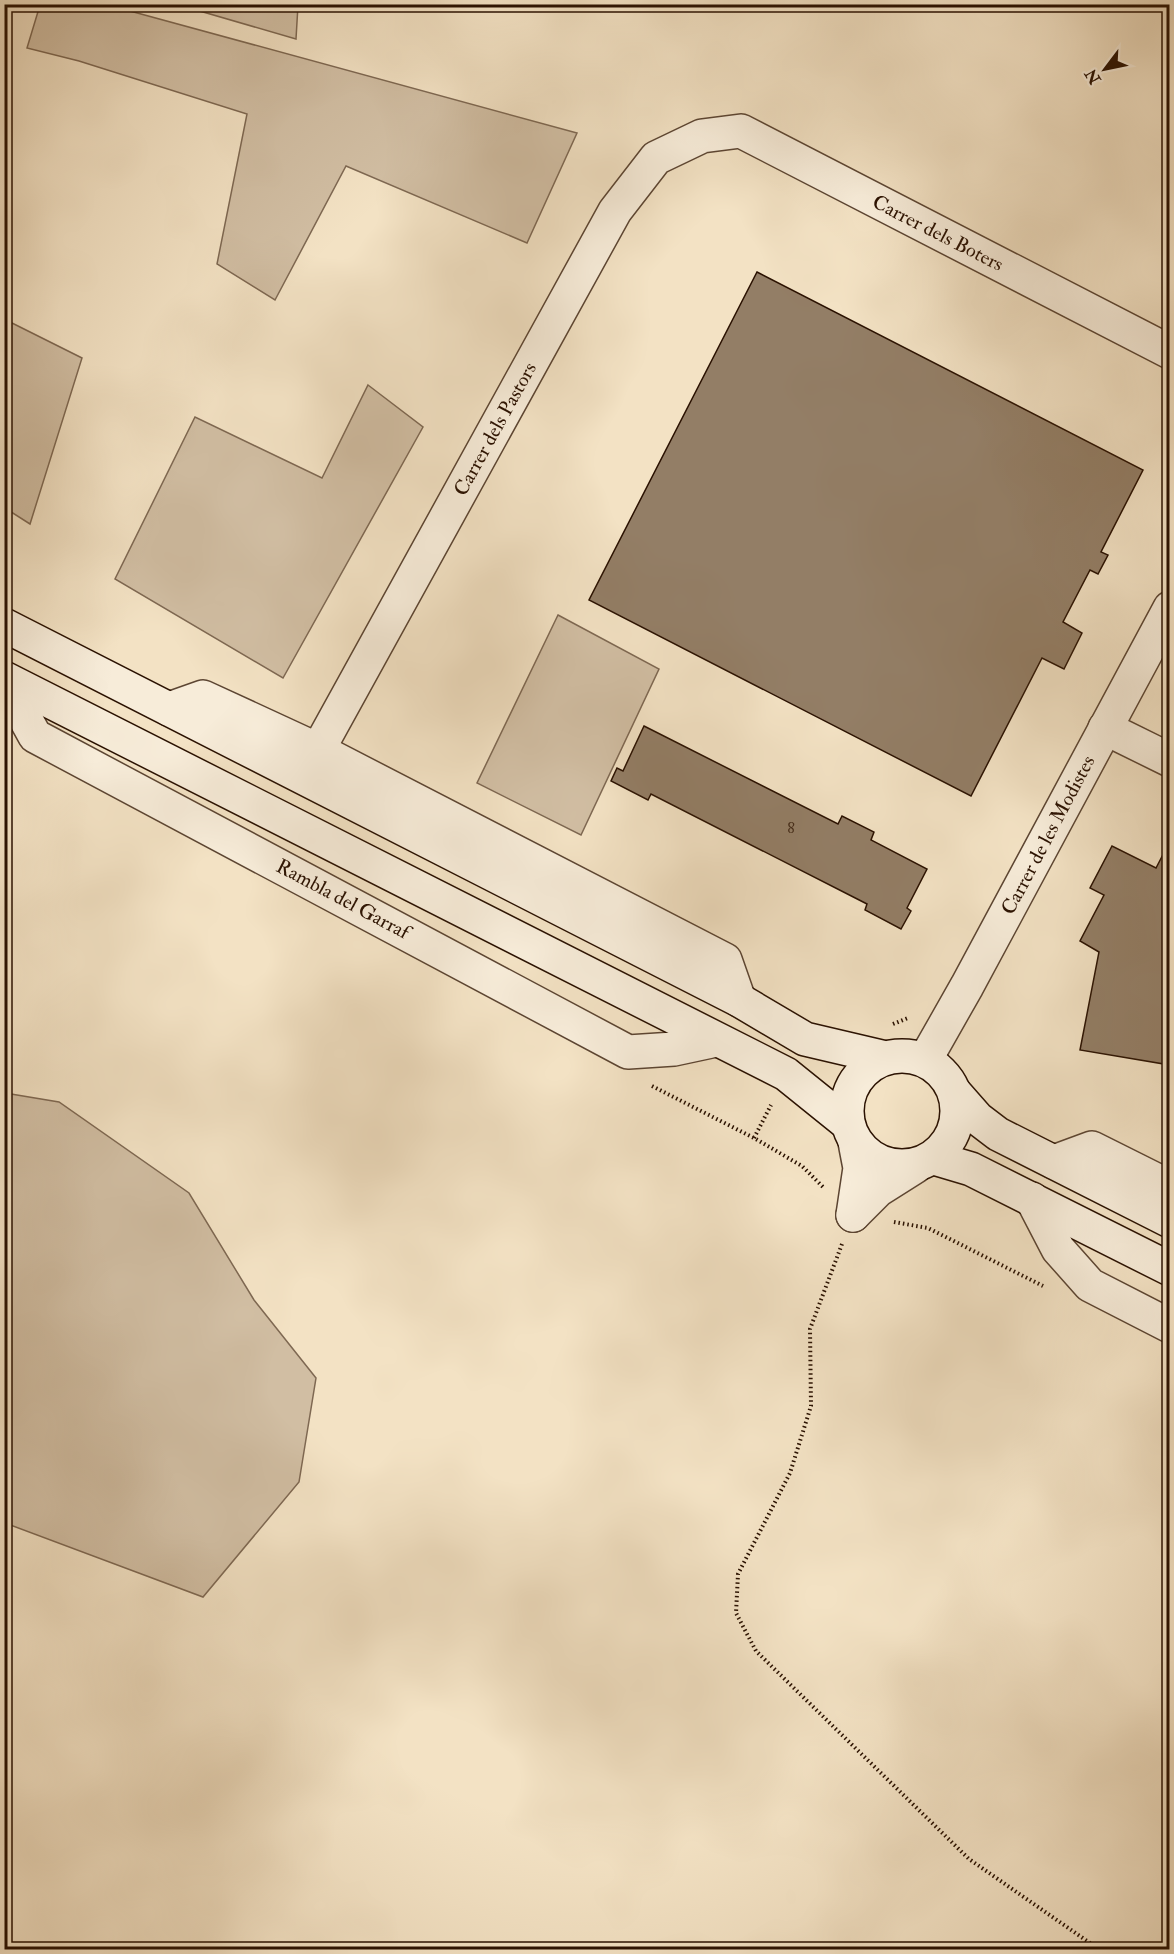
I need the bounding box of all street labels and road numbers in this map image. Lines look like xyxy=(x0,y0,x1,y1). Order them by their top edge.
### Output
street label: Carrer dels Boters xyxy=(868,189,1008,277)
street label: Carrer dels Pastors xyxy=(448,358,542,500)
street label: Carrer de les Modistes xyxy=(995,751,1101,919)
street label: Rambla del Garraf xyxy=(272,853,417,946)

